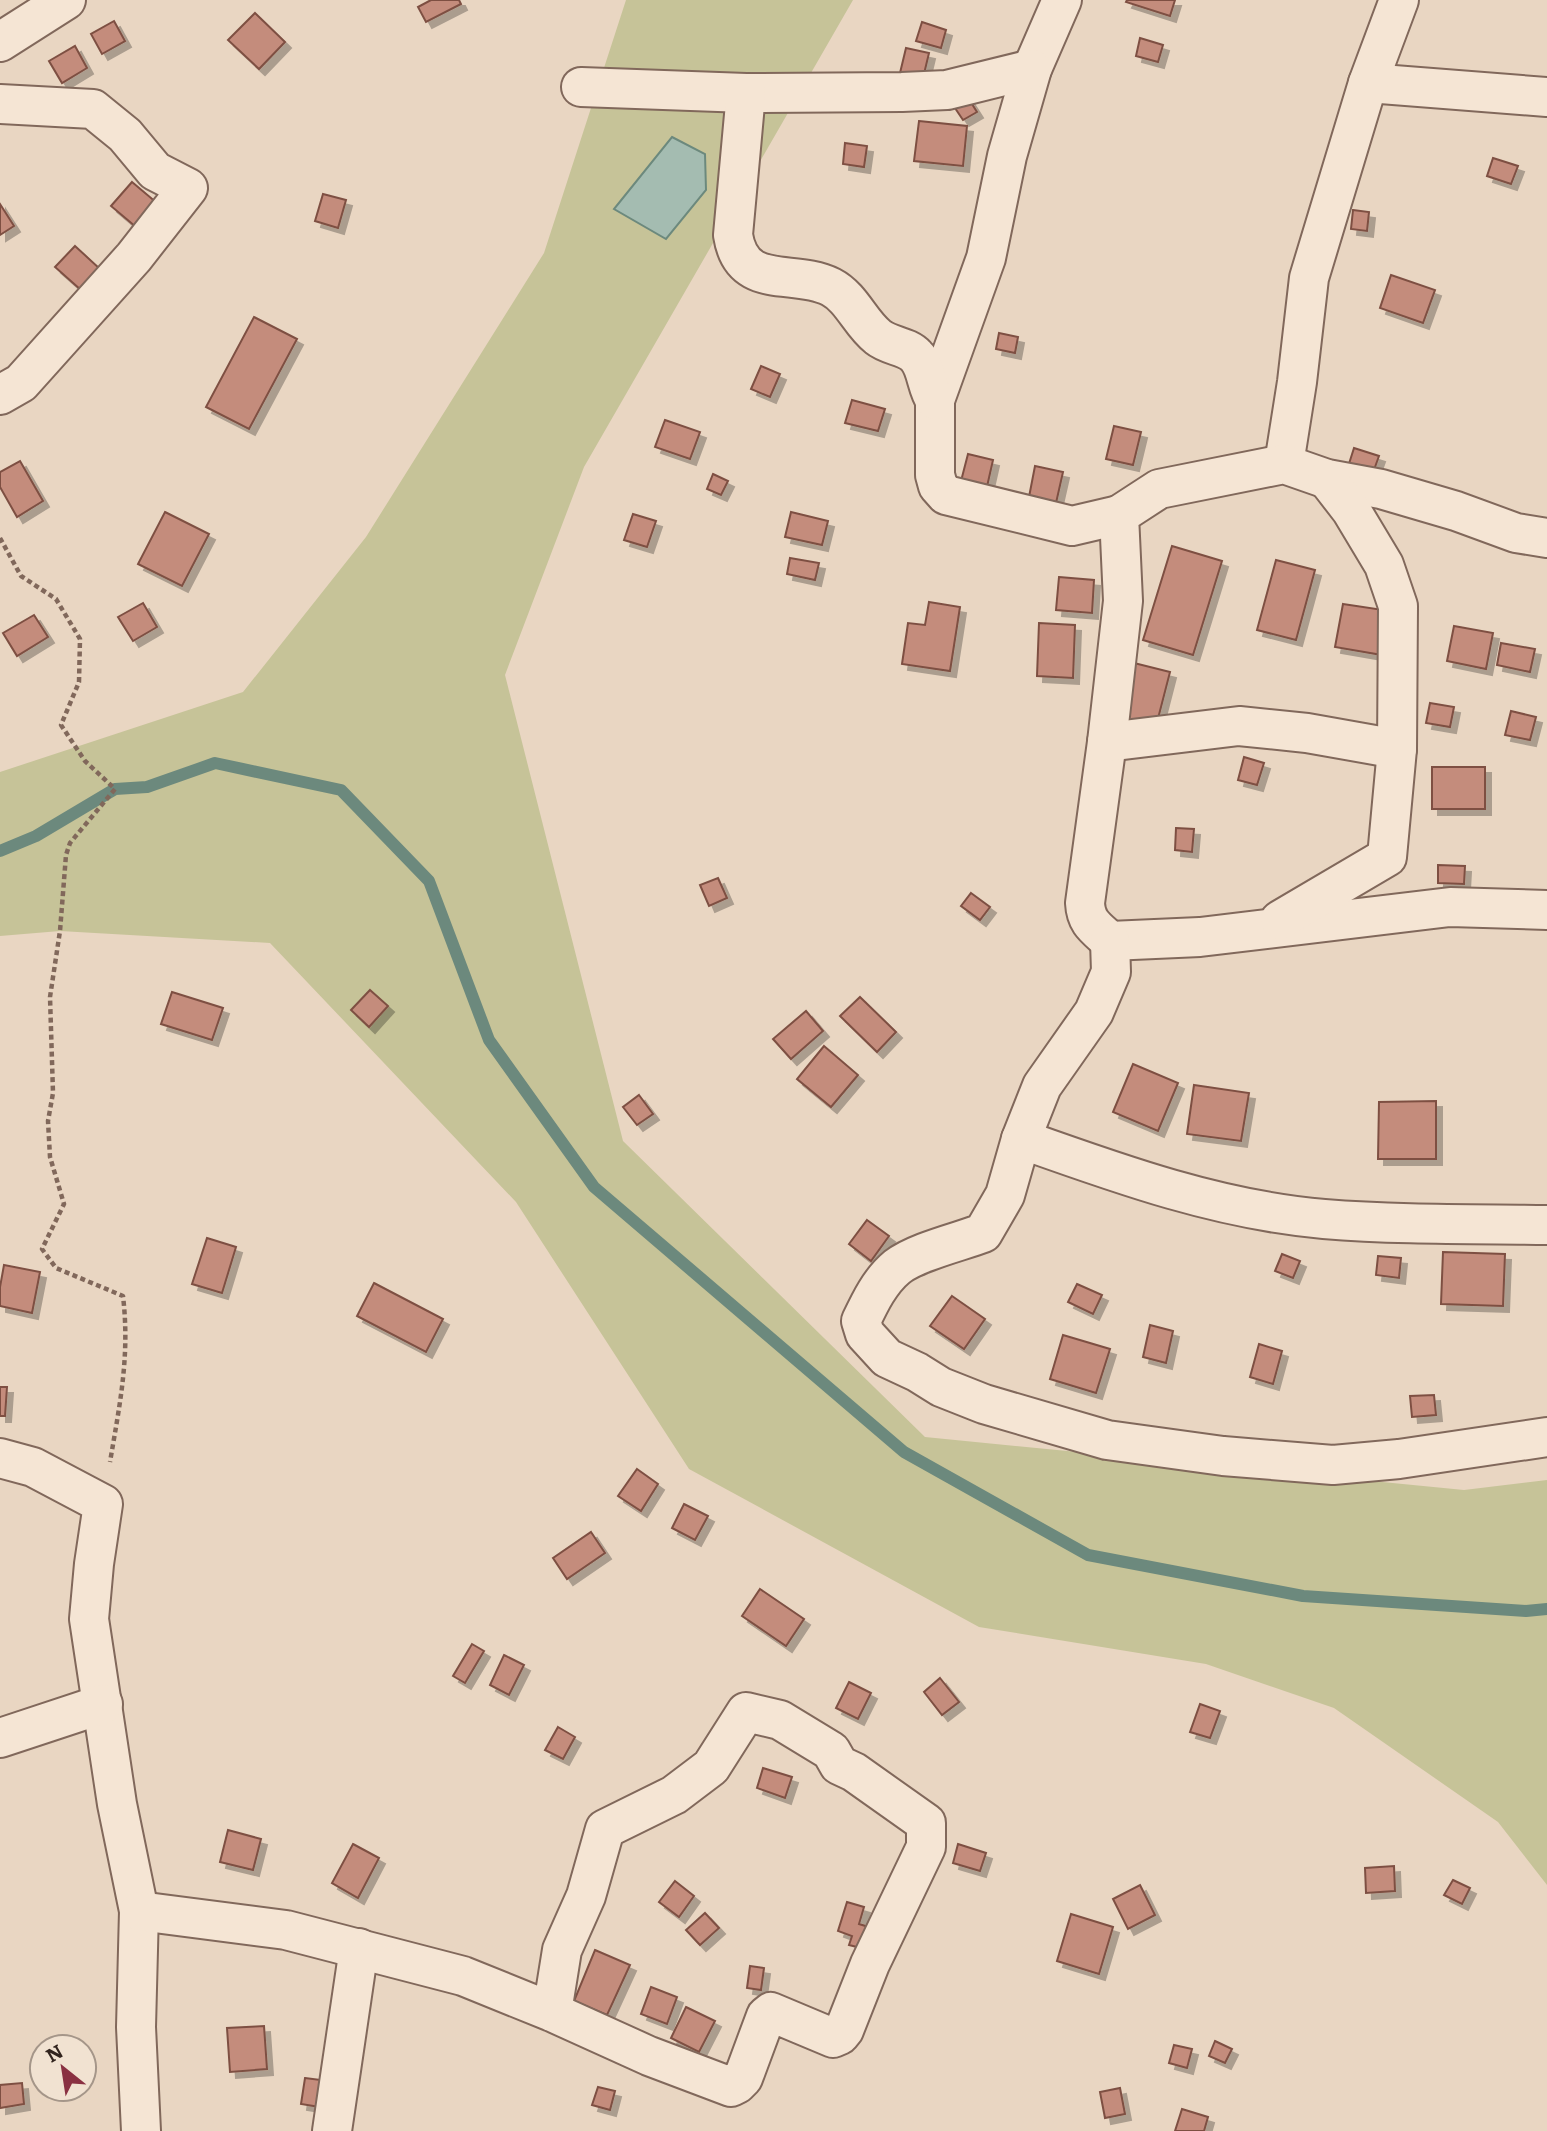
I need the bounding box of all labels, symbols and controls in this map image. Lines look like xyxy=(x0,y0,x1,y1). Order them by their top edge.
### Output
north arrow xyxy=(28,2033,98,2103)
text: N xyxy=(40,2036,68,2069)

